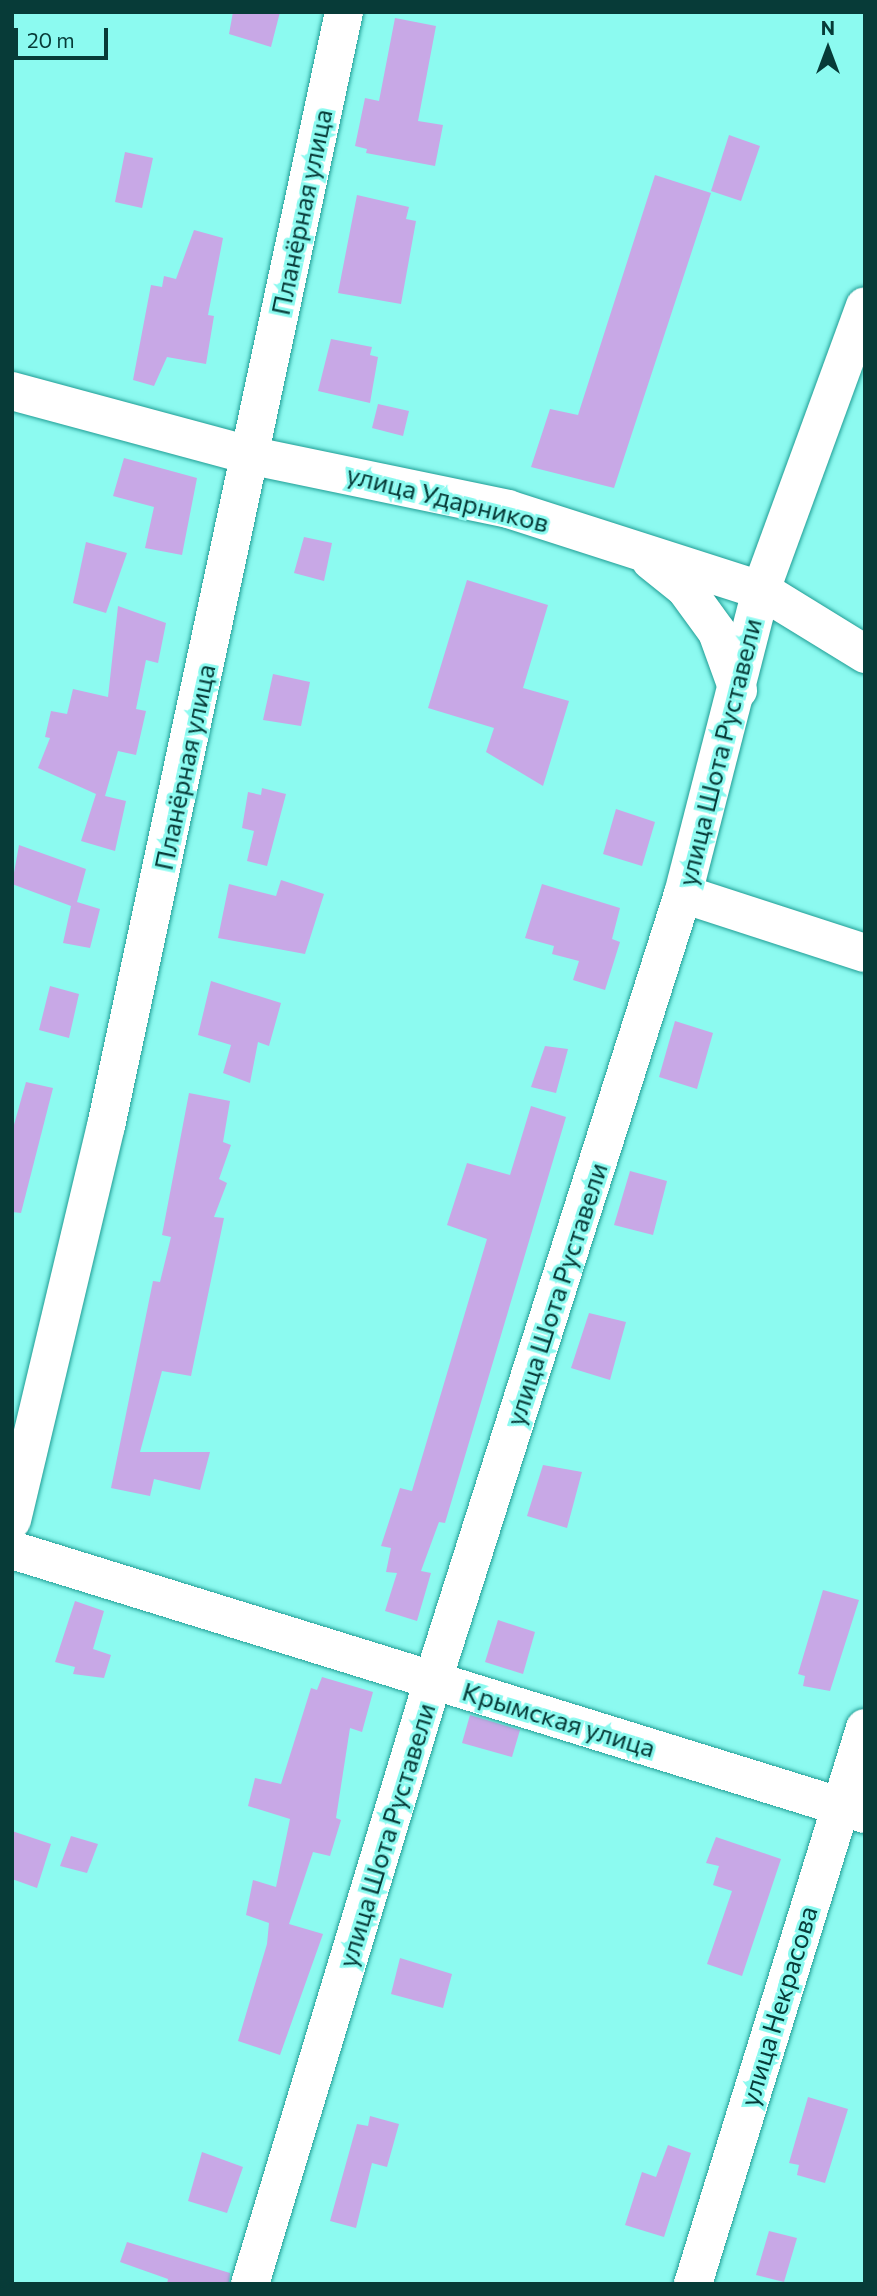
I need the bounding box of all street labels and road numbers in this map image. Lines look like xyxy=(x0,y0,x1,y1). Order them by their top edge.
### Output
street label: Планёрная улица xyxy=(264,106,338,318)
street label: улица Ударников xyxy=(344,458,552,538)
street label: улица Шота Руставели xyxy=(671,615,767,889)
street label: Планёрная улица xyxy=(147,661,221,873)
street label: улица Шота Руставели xyxy=(499,1159,613,1429)
street label: Крымская улица xyxy=(459,1675,659,1763)
street label: улица Шота Руставели xyxy=(331,1699,441,1971)
street label: улица Некрасова xyxy=(733,1902,823,2110)

